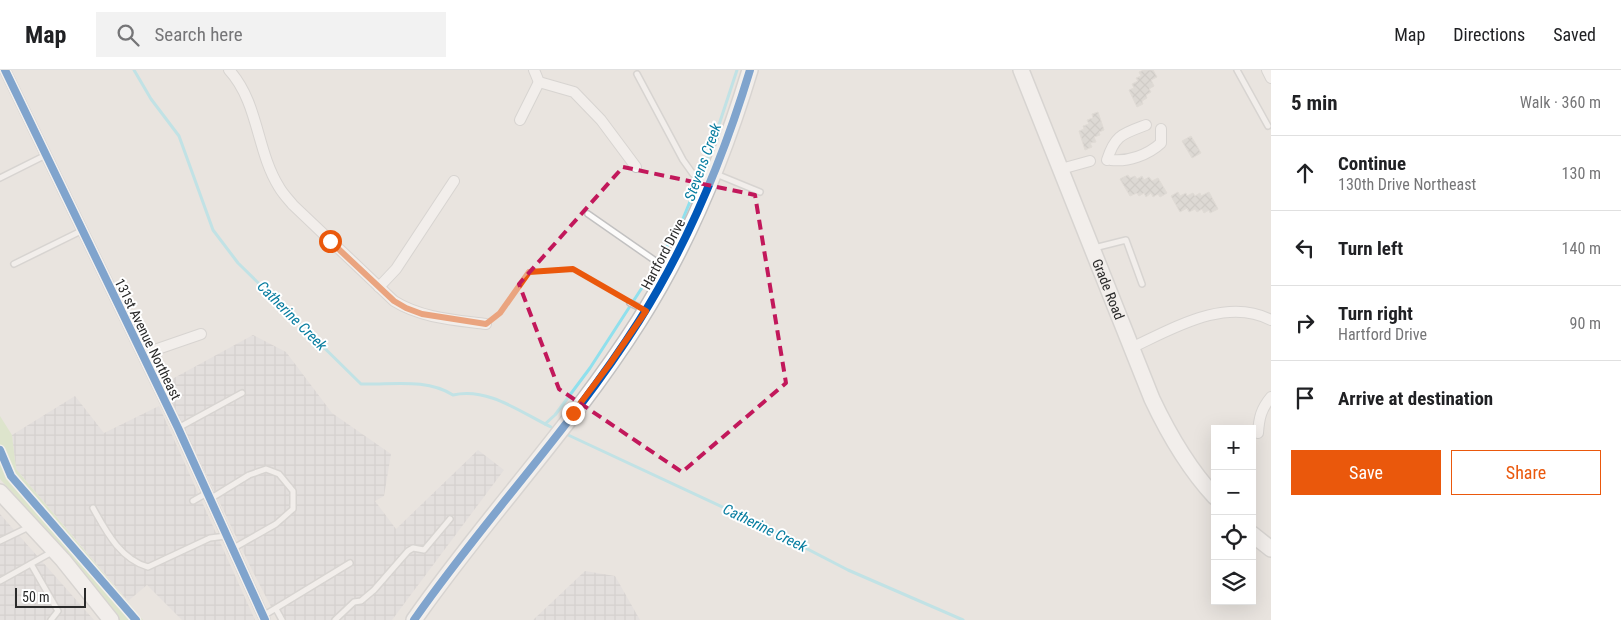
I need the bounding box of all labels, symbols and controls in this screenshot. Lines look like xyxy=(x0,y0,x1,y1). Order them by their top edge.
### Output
search box xyxy=(96,12,446,57)
text: Map xyxy=(25,21,66,49)
icon: search xyxy=(114,21,142,49)
text: Search here xyxy=(154,23,243,46)
text: Map xyxy=(1394,24,1425,45)
text: Directions xyxy=(1453,24,1525,45)
text: Saved xyxy=(1553,24,1596,45)
text: 5 min xyxy=(1291,91,1338,115)
text: Walk · 360 m xyxy=(1520,93,1601,112)
water label: Stevens Creek xyxy=(681,120,726,203)
text: Continue xyxy=(1338,152,1406,175)
icon: ahead xyxy=(1291,159,1319,187)
text: 130 m xyxy=(1562,164,1601,183)
text: 130th Drive Northeast xyxy=(1338,175,1476,194)
street label: Hartford Drive xyxy=(638,216,689,292)
route start xyxy=(319,230,342,253)
icon: left xyxy=(1291,234,1319,262)
text: Turn left xyxy=(1338,237,1403,260)
text: 140 m xyxy=(1562,239,1601,258)
street label: Grade Road xyxy=(1089,257,1128,322)
street label: 131st Avenue Northeast xyxy=(112,276,184,402)
water label: Catherine Creek xyxy=(253,277,331,355)
text: Turn right xyxy=(1338,302,1413,325)
icon: right xyxy=(1291,309,1319,337)
text: 90 m xyxy=(1569,314,1601,333)
text: Hartford Drive xyxy=(1338,325,1427,344)
icon: arrive xyxy=(1291,384,1319,412)
text: Arrive at destination xyxy=(1338,387,1493,410)
route end xyxy=(562,402,585,425)
map controls xyxy=(1211,425,1256,605)
button: + xyxy=(1211,425,1256,470)
button: Save xyxy=(1291,450,1441,495)
button: Share xyxy=(1451,450,1601,495)
button: − xyxy=(1211,470,1256,515)
water label: Catherine Creek xyxy=(720,500,810,556)
button: locate xyxy=(1211,515,1256,560)
button: layers xyxy=(1211,560,1256,605)
scale bar xyxy=(15,585,86,608)
text: 50 m xyxy=(22,589,50,605)

